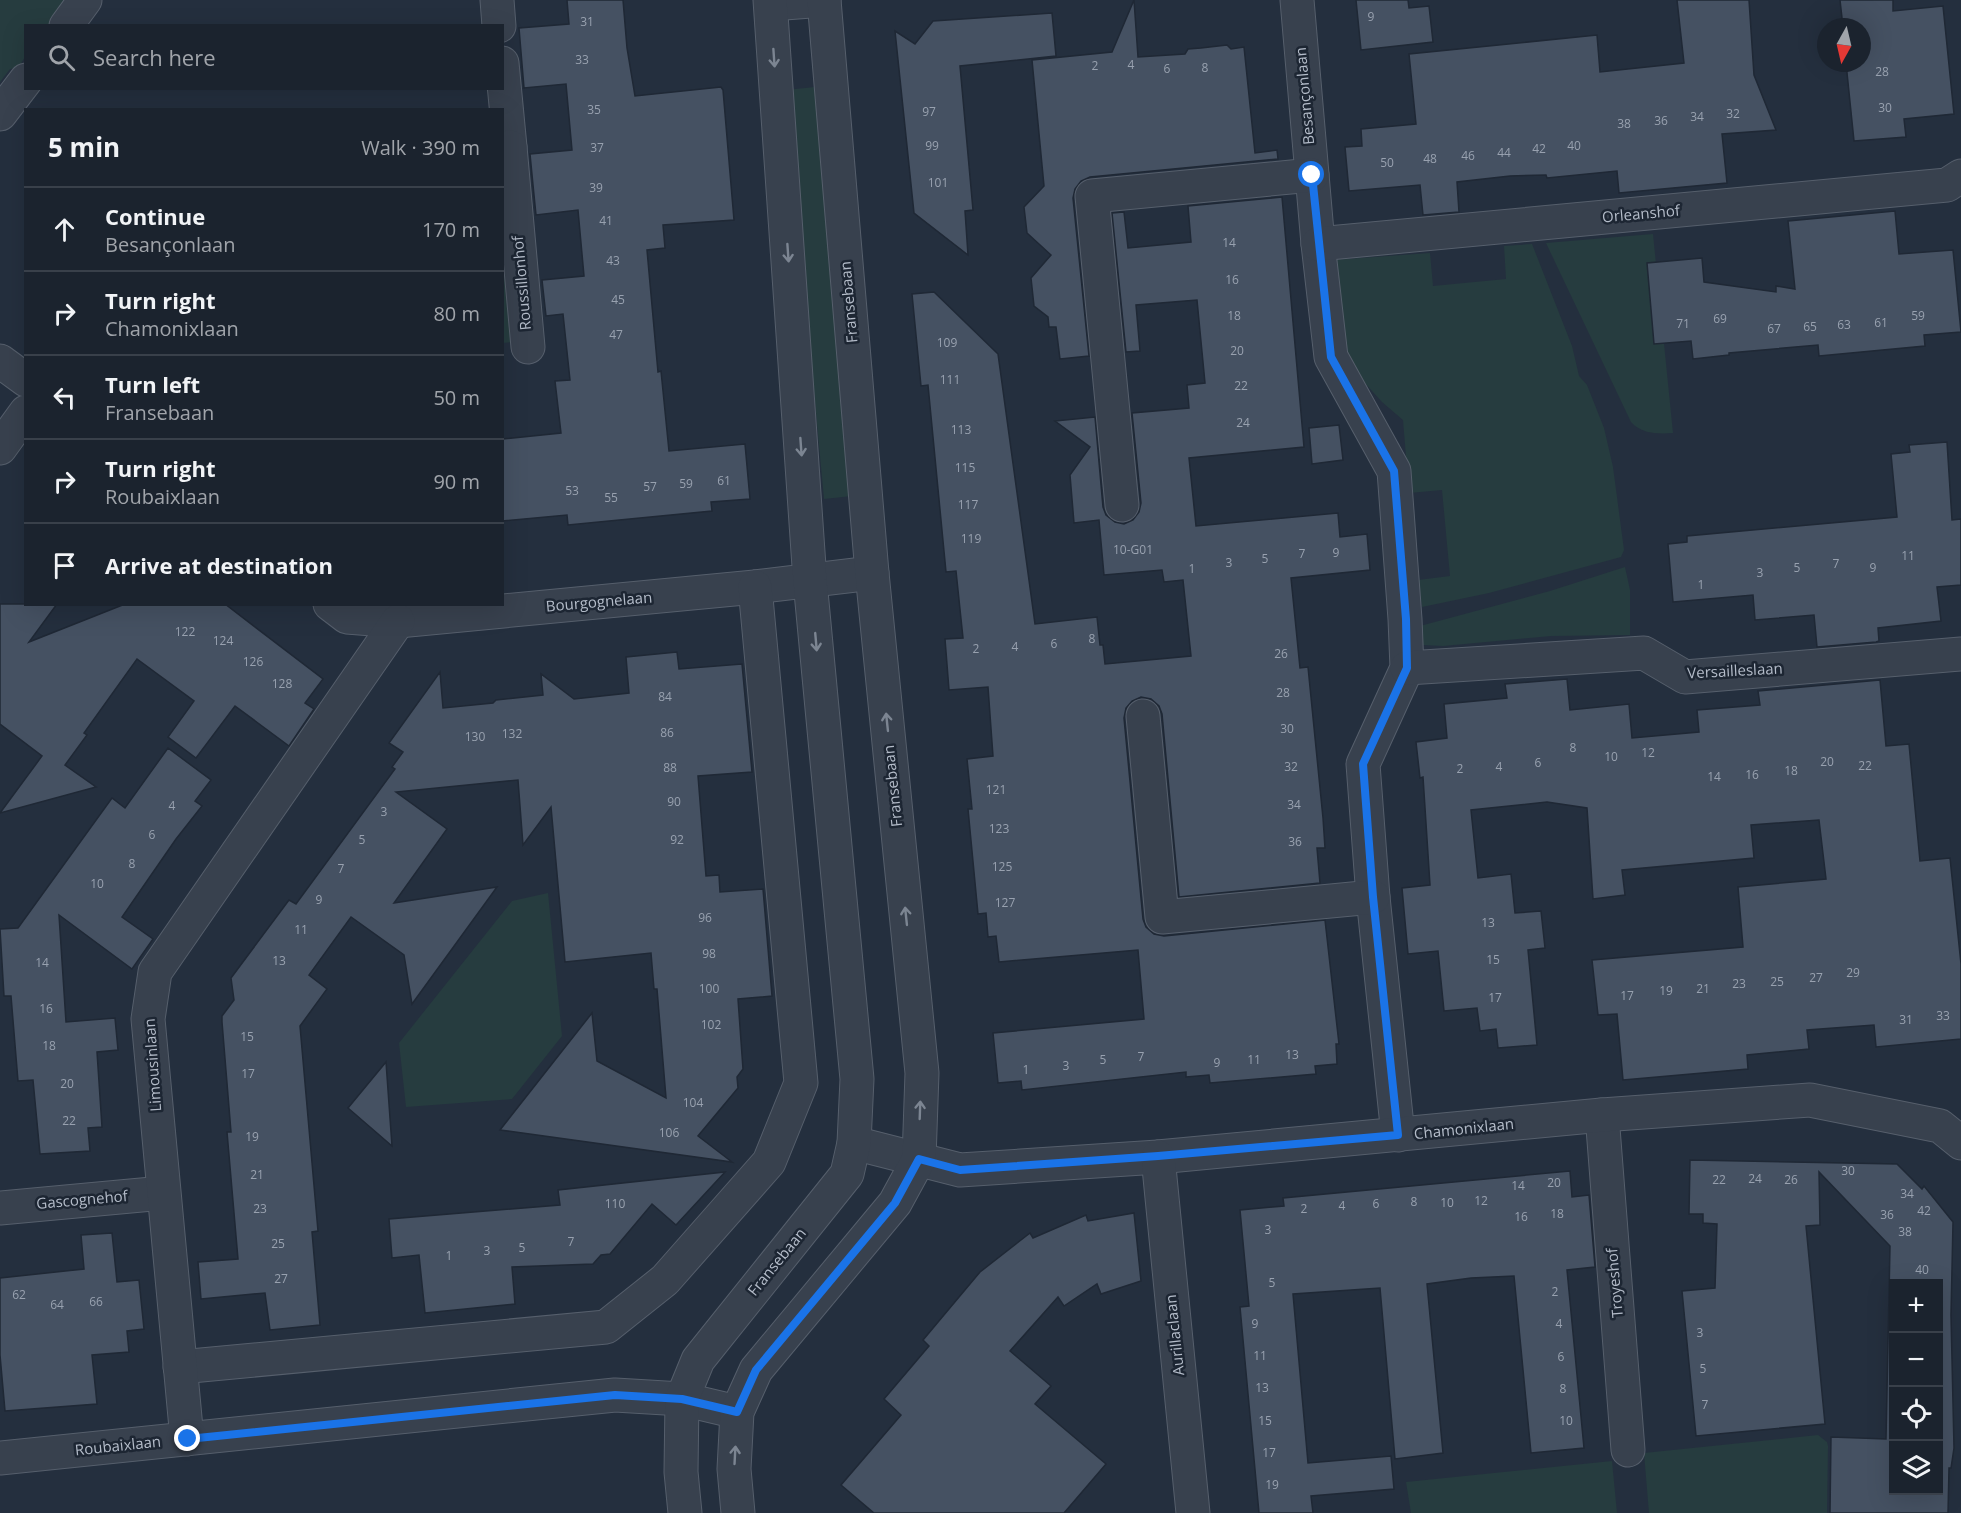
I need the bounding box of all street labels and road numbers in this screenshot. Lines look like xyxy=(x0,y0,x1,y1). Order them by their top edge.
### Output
street label: Besançonlaan xyxy=(1290,46,1318,146)
street label: Orleanshof xyxy=(1601,200,1682,226)
street label: Roussillonhof xyxy=(507,234,535,331)
street label: Fransebaan xyxy=(834,260,862,344)
street label: Bourgognelaan xyxy=(545,586,653,616)
street label: Versailleslaan xyxy=(1687,658,1783,682)
street label: Fransebaan xyxy=(878,744,906,828)
street label: Limousinlaan xyxy=(139,1018,165,1112)
street label: Chamonixlaan xyxy=(1413,1113,1515,1143)
street label: Gascognehof xyxy=(35,1185,129,1213)
street label: Fransebaan xyxy=(743,1223,810,1300)
street label: Troyeshof xyxy=(1601,1247,1627,1319)
street label: Aurillaclaan xyxy=(1160,1294,1188,1377)
street label: Roubaixlaan xyxy=(74,1431,162,1459)

